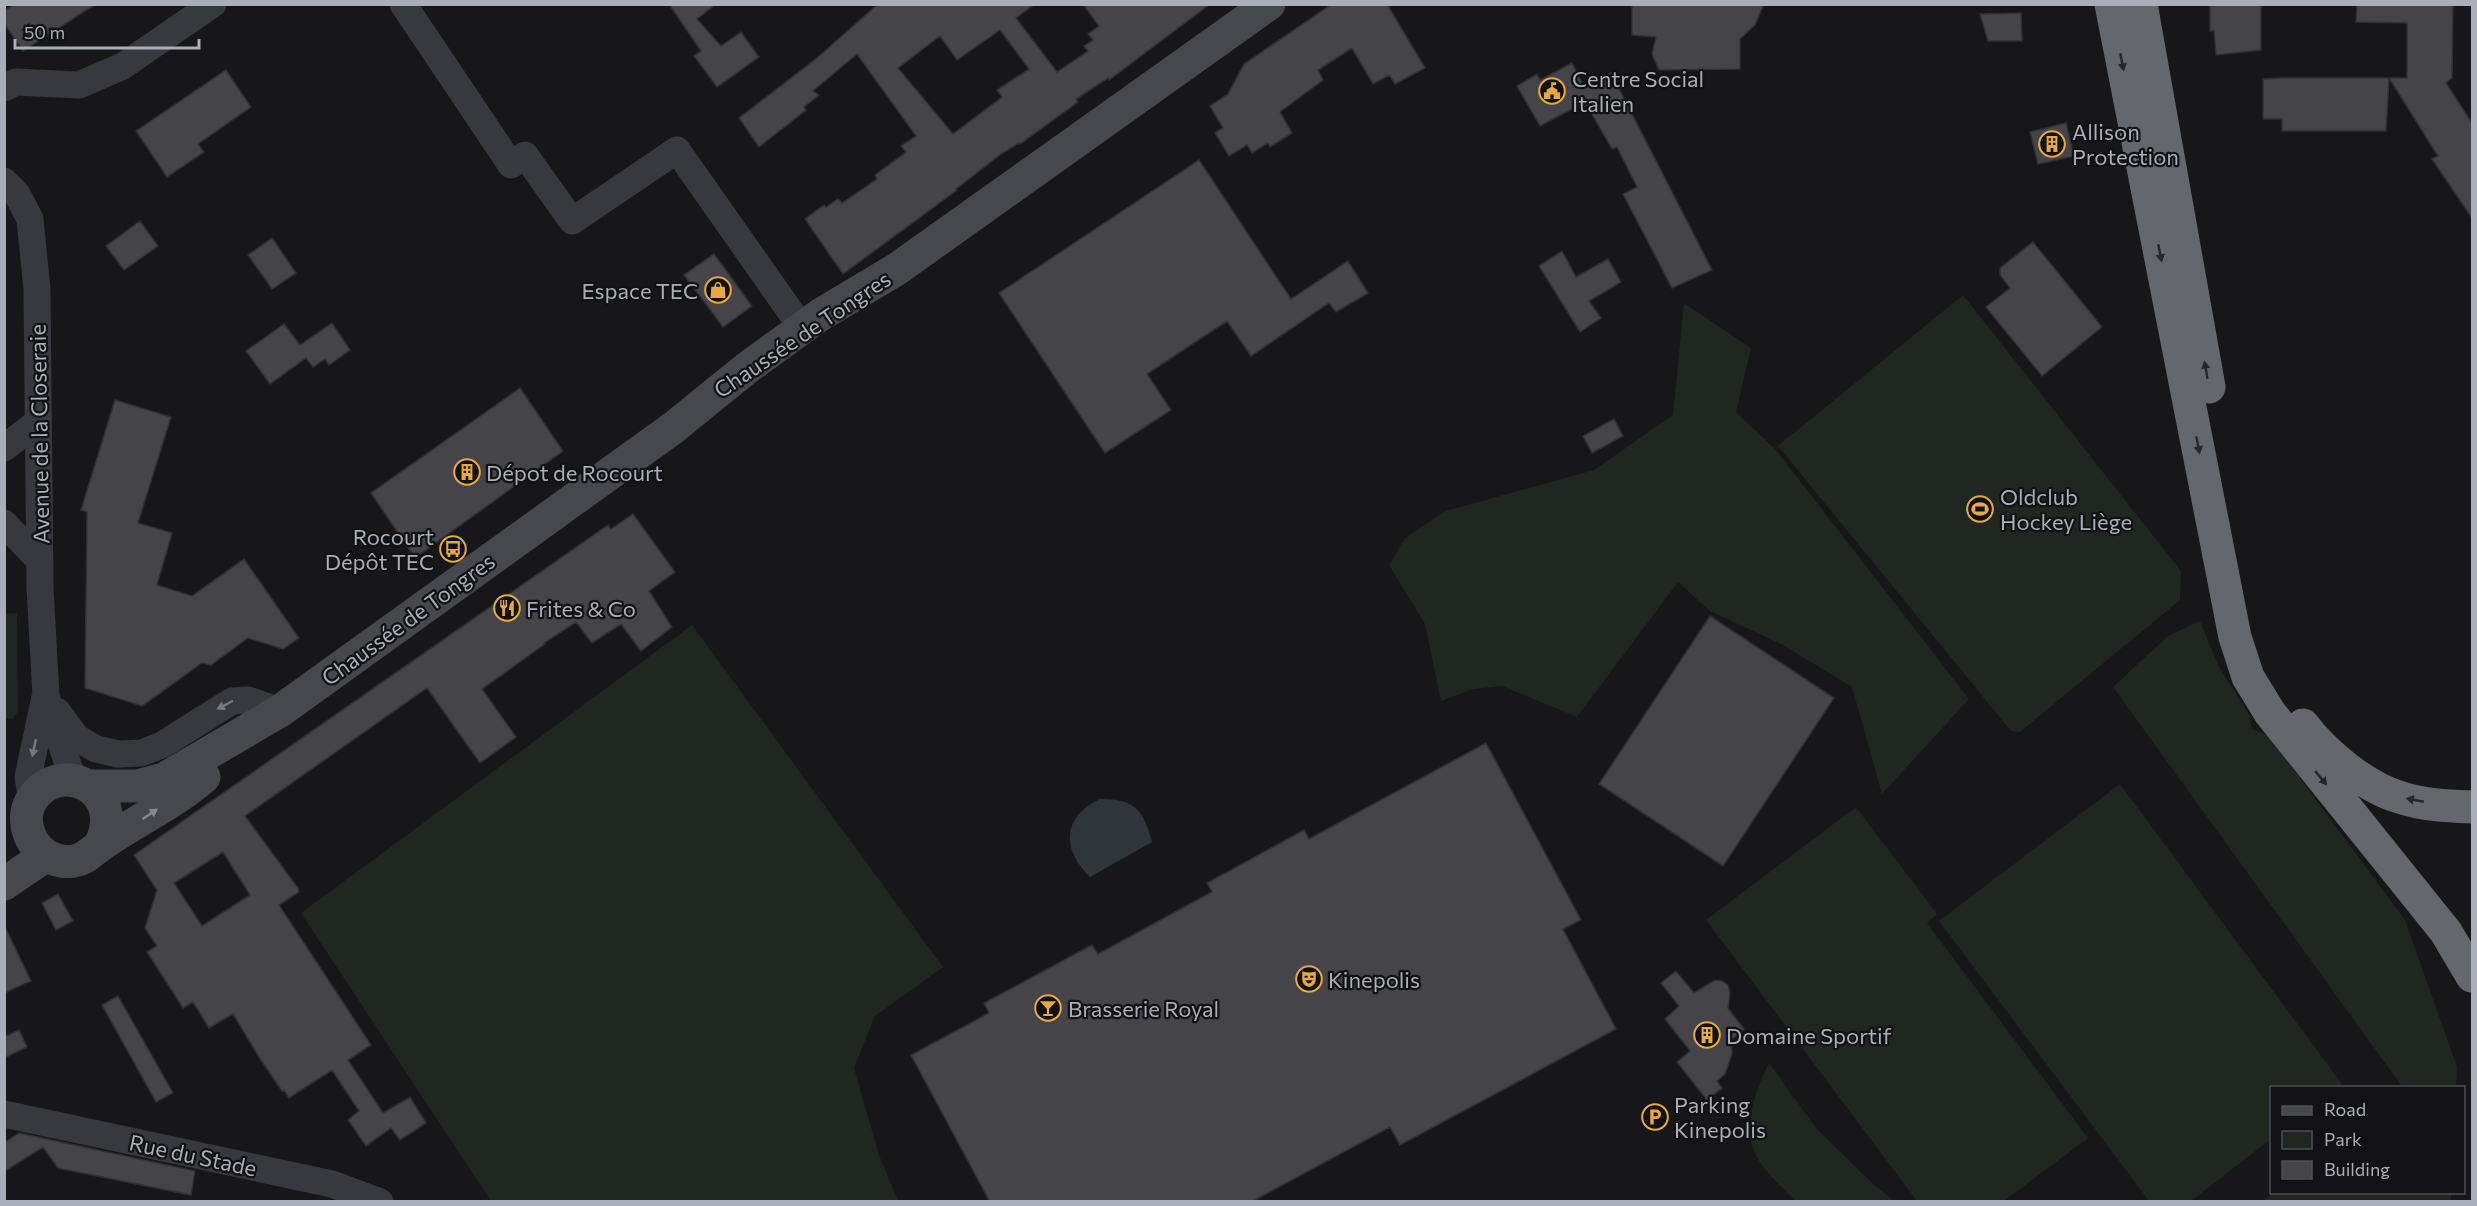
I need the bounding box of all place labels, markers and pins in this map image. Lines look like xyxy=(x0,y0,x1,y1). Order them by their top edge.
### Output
place label: Centre Social Italien xyxy=(1572,65,1704,117)
public building icon: Centre Social Italien xyxy=(1537,76,1567,106)
place label: Allison Protection xyxy=(2072,118,2179,170)
building icon: Allison Protection xyxy=(2037,129,2067,159)
shop icon: Espace TEC xyxy=(703,275,733,305)
place label: Espace TEC xyxy=(582,277,698,304)
building icon: Dépot de Rocourt xyxy=(452,457,482,487)
place label: Dépot de Rocourt xyxy=(486,459,663,486)
place label: Oldclub Hockey Liège xyxy=(2000,483,2132,535)
sports icon: Oldclub Hockey Liège xyxy=(1965,494,1995,524)
place label: Rocourt Dépôt TEC xyxy=(325,523,434,575)
bus stop icon: Rocourt Dépôt TEC xyxy=(438,534,468,564)
restaurant icon: Frites & Co xyxy=(492,593,522,623)
place label: Frites & Co xyxy=(526,595,636,622)
theatre icon: Kinepolis xyxy=(1294,964,1324,994)
place label: Kinepolis xyxy=(1328,966,1420,993)
bar icon: Brasserie Royal xyxy=(1033,993,1063,1023)
place label: Brasserie Royal xyxy=(1068,995,1219,1022)
building icon: Domaine Sportif xyxy=(1692,1020,1722,1050)
place label: Domaine Sportif xyxy=(1726,1022,1892,1049)
place label: Parking Kinepolis xyxy=(1674,1091,1766,1143)
parking icon: Parking Kinepolis xyxy=(1640,1102,1670,1132)

